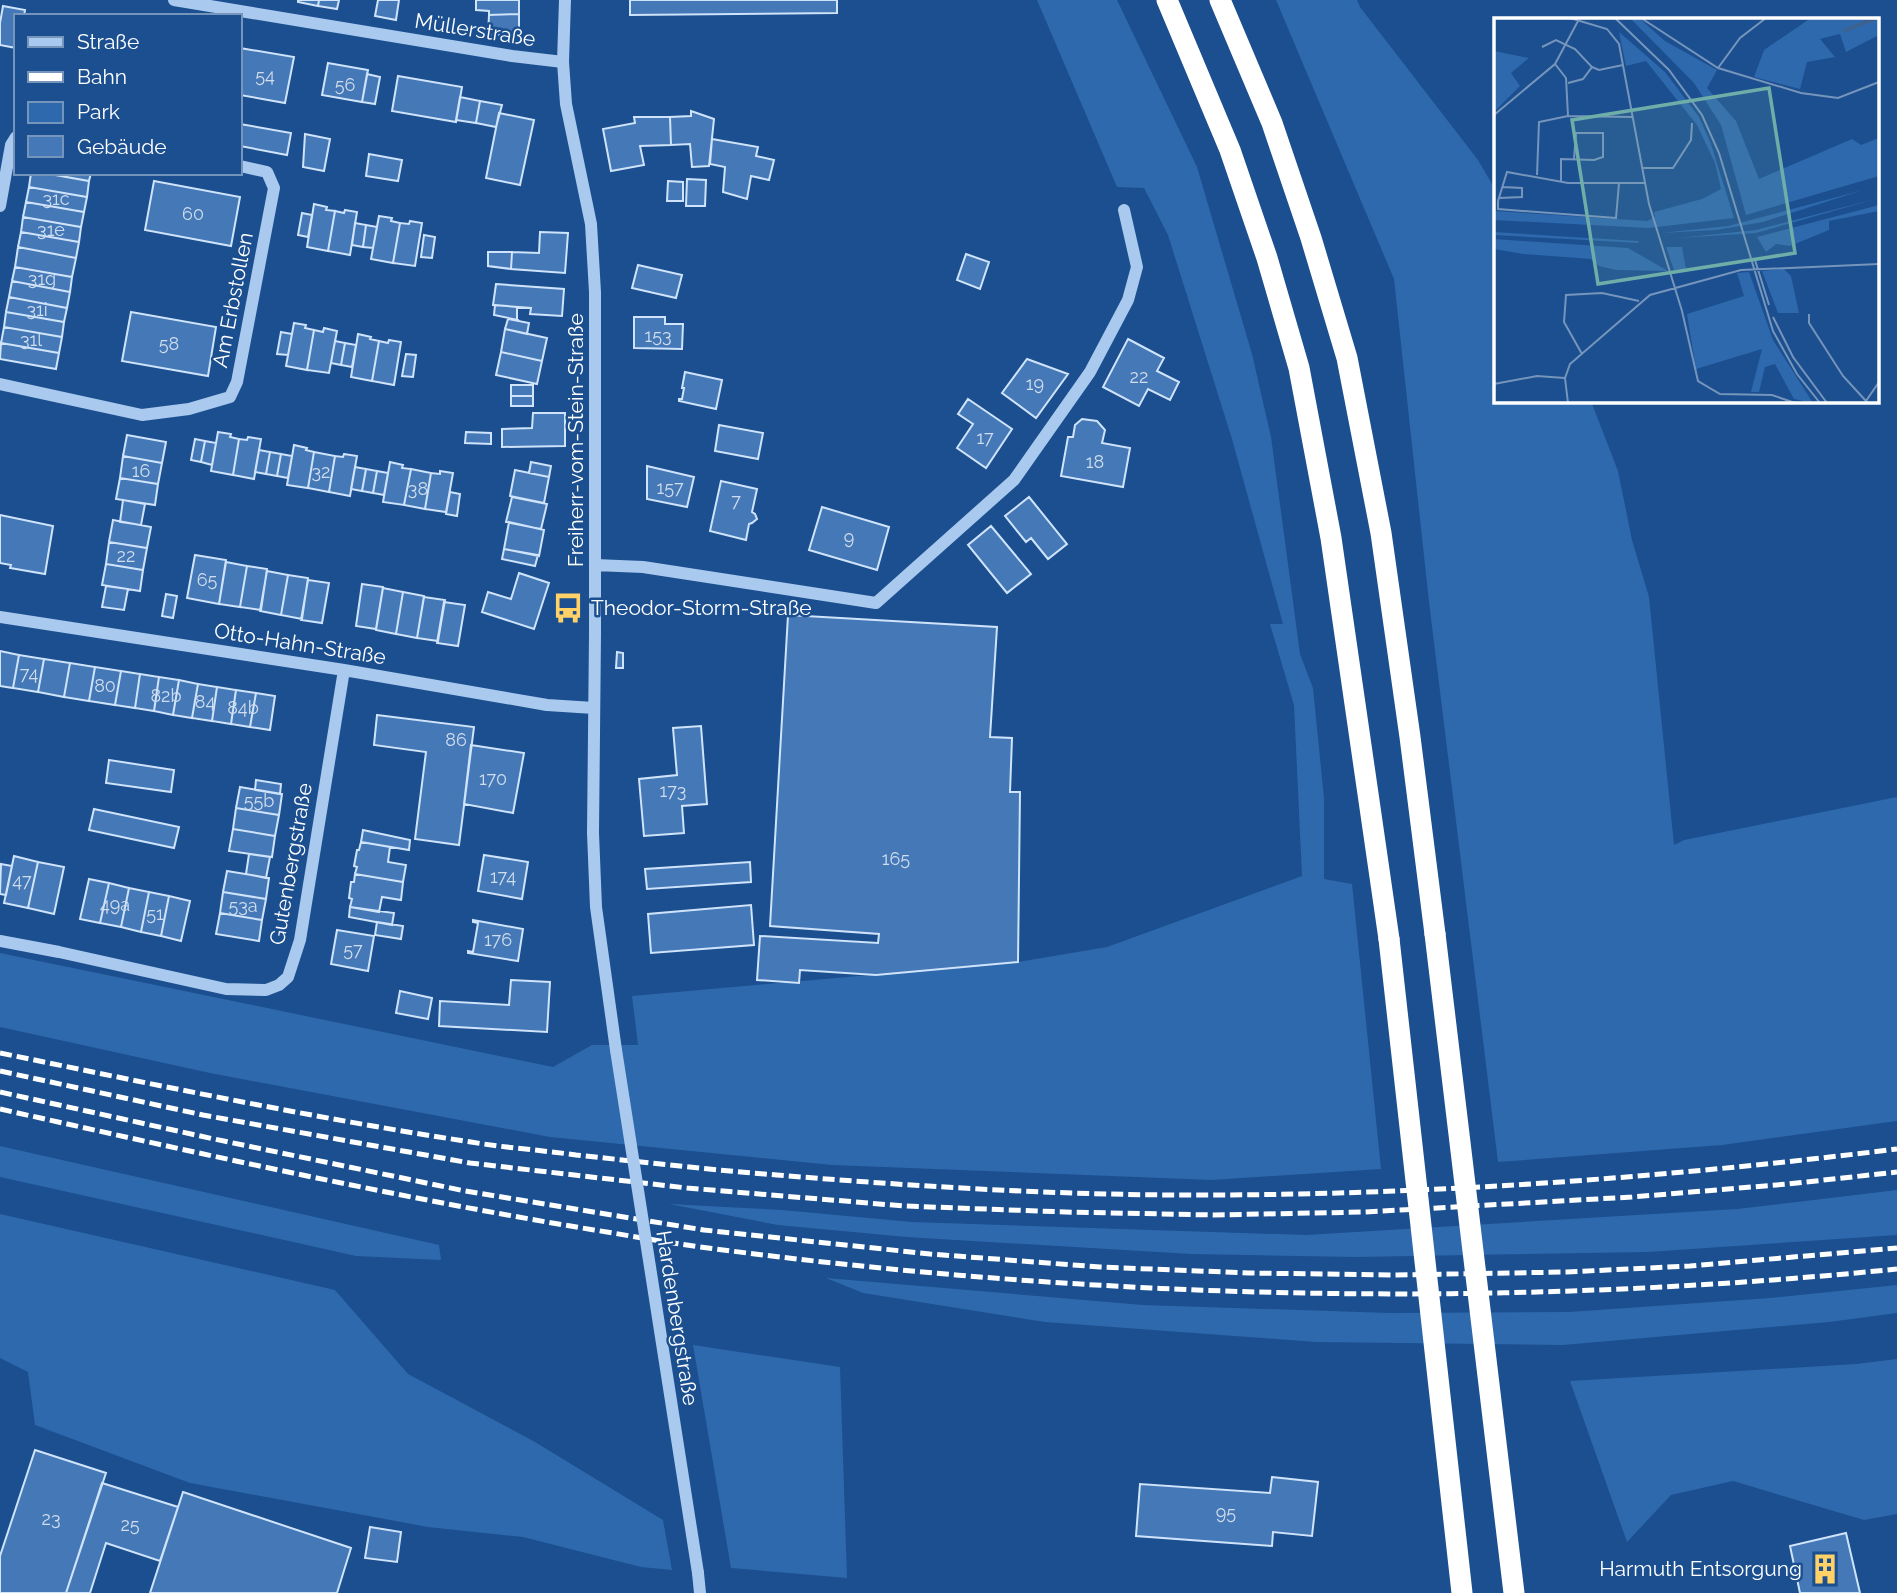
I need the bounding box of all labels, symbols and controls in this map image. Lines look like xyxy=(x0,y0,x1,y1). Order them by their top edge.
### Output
street label: Müllerstraße xyxy=(413,8,537,51)
legend xyxy=(14,14,242,175)
inset map xyxy=(1494,18,1880,402)
text: Straße xyxy=(77,29,139,54)
text: Bahn xyxy=(77,64,127,89)
house number: 54 xyxy=(255,65,275,86)
house number: 56 xyxy=(335,74,355,95)
text: Park xyxy=(77,99,120,124)
text: Gebäude xyxy=(77,134,167,159)
house number: 31c xyxy=(42,188,70,209)
house number: 60 xyxy=(182,203,204,224)
house number: 31e xyxy=(37,219,65,240)
street label: Am Erbstollen xyxy=(207,230,258,370)
house number: 31g xyxy=(28,268,56,289)
house number: 31i xyxy=(26,299,48,320)
street label: Freiherr-vom-Stein-Straße xyxy=(563,313,588,567)
house number: 153 xyxy=(644,325,672,346)
house number: 31l xyxy=(20,329,42,350)
house number: 58 xyxy=(159,333,179,354)
house number: 22 xyxy=(1130,366,1148,387)
house number: 19 xyxy=(1026,373,1044,394)
house number: 17 xyxy=(976,427,994,448)
house number: 18 xyxy=(1086,451,1104,472)
house number: 16 xyxy=(132,460,150,481)
house number: 32 xyxy=(312,461,331,482)
house number: 157 xyxy=(656,477,684,498)
house number: 38 xyxy=(408,478,428,499)
house number: 7 xyxy=(731,490,741,511)
house number: 9 xyxy=(844,527,854,548)
house number: 22 xyxy=(117,545,135,566)
house number: 65 xyxy=(197,569,218,590)
bus stop icon: Theodor-Storm-Straße xyxy=(551,591,585,625)
place label: Theodor-Storm-Straße xyxy=(591,595,812,620)
street label: Otto-Hahn-Straße xyxy=(212,618,388,669)
house number: 74 xyxy=(20,663,38,684)
house number: 80 xyxy=(94,675,116,696)
house number: 82b xyxy=(150,685,182,706)
house number: 84 xyxy=(195,691,215,712)
house number: 84b xyxy=(227,697,259,718)
house number: 86 xyxy=(445,729,467,750)
house number: 170 xyxy=(479,768,507,789)
house number: 173 xyxy=(660,780,686,801)
street label: Gutenbergstraße xyxy=(264,781,317,947)
house number: 55b xyxy=(244,790,274,811)
house number: 165 xyxy=(882,848,910,869)
house number: 174 xyxy=(490,866,516,887)
house number: 47 xyxy=(12,870,32,891)
house number: 49a xyxy=(100,894,130,915)
house number: 53a xyxy=(228,895,258,916)
house number: 51 xyxy=(146,903,164,924)
house number: 176 xyxy=(484,929,512,950)
house number: 57 xyxy=(343,939,363,960)
street label: Hardenbergstraße xyxy=(651,1229,704,1407)
house number: 95 xyxy=(1216,1502,1236,1523)
house number: 23 xyxy=(42,1508,61,1529)
house number: 25 xyxy=(120,1514,140,1535)
building icon: Harmuth Entsorgung xyxy=(1808,1552,1842,1586)
place label: Harmuth Entsorgung xyxy=(1599,1556,1802,1581)

